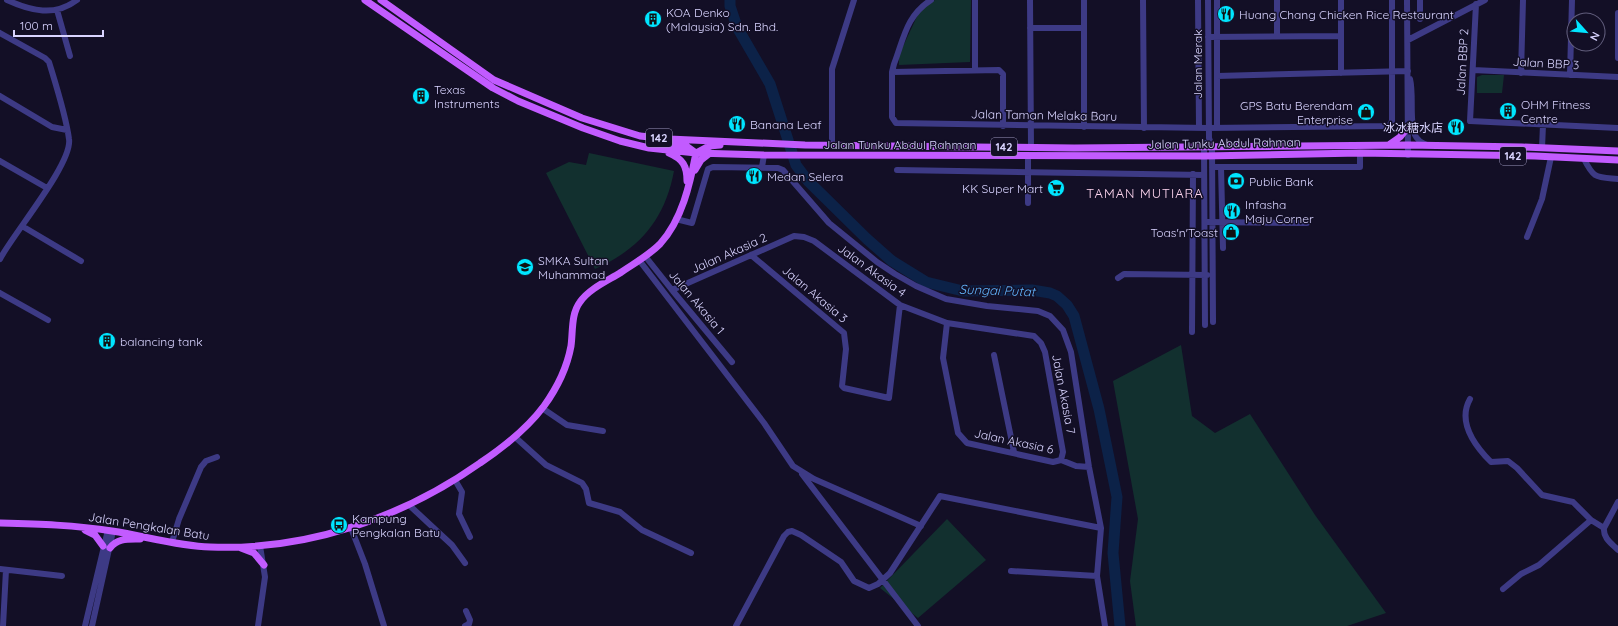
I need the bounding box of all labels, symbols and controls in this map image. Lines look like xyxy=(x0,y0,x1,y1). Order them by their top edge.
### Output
restaurant icon: Huang Chang Chicken Rice Restaurant xyxy=(1216,4,1236,24)
place label: KOA Denko (Malaysia) Sdn. Bhd. xyxy=(666,5,778,34)
place label: Huang Chang Chicken Rice Restaurant xyxy=(1239,7,1454,22)
building icon: KOA Denko (Malaysia) Sdn. Bhd. xyxy=(643,9,663,29)
scale bar xyxy=(14,12,103,38)
north arrow xyxy=(1566,12,1606,52)
text: 100 m xyxy=(20,18,53,33)
street label: Jalan BBP 2 xyxy=(1453,28,1471,96)
street label: Jalan Merak xyxy=(1190,29,1205,99)
text: N xyxy=(1587,30,1603,43)
street label: Jalan BBP 3 xyxy=(1512,54,1580,72)
place label: Texas Instruments xyxy=(434,82,500,111)
building icon: Texas Instruments xyxy=(411,86,431,106)
place label: OHM Fitness Centre xyxy=(1521,97,1591,126)
place label: GPS Batu Berendam Enterprise xyxy=(1240,98,1353,127)
building icon: OHM Fitness Centre xyxy=(1498,101,1518,121)
shop icon: GPS Batu Berendam Enterprise xyxy=(1356,102,1376,122)
street label: Jalan Taman Melaka Baru xyxy=(971,106,1117,124)
restaurant icon: Banana Leaf xyxy=(727,114,747,134)
place label: Banana Leaf xyxy=(750,117,822,132)
restaurant icon: 冰冰糖水店 xyxy=(1446,117,1466,137)
place label: 冰冰糖水店 xyxy=(1383,120,1443,135)
road number: 142 xyxy=(646,129,672,147)
street label: Jalan Tunku Abdul Rahman xyxy=(1147,134,1301,152)
street label: Jalan Tunku Abdul Rahman xyxy=(823,137,977,152)
road number: 142 xyxy=(991,138,1017,156)
road number: 142 xyxy=(1500,147,1526,165)
restaurant icon: Medan Selera xyxy=(744,166,764,186)
place label: Medan Selera xyxy=(767,169,843,184)
bank icon: Public Bank xyxy=(1226,171,1246,191)
place label: Public Bank xyxy=(1249,174,1313,189)
supermarket icon: KK Super Mart xyxy=(1046,178,1066,198)
place label: KK Super Mart xyxy=(962,181,1043,196)
district label: TAMAN MUTIARA xyxy=(1086,185,1204,201)
place label: Infasha Maju Corner xyxy=(1245,197,1314,226)
restaurant icon: Infasha Maju Corner xyxy=(1222,201,1242,221)
shop icon: Toas'n'Toast xyxy=(1221,222,1241,242)
place label: Toas'n'Toast xyxy=(1150,225,1218,240)
street label: Jalan Akasia 2 xyxy=(689,229,769,276)
street label: Jalan Akasia 4 xyxy=(835,240,909,300)
place label: SMKA Sultan Muhammad xyxy=(538,253,608,282)
school or university icon: SMKA Sultan Muhammad xyxy=(515,257,535,277)
street label: Jalan Akasia 3 xyxy=(779,262,851,326)
street label: Jalan Akasia 1 xyxy=(666,267,728,337)
water label: Sungai Putat xyxy=(959,281,1037,299)
building icon: balancing tank xyxy=(97,331,117,351)
place label: balancing tank xyxy=(120,334,203,349)
street label: Jalan Akasia 7 xyxy=(1049,353,1079,435)
street label: Jalan Akasia 6 xyxy=(973,425,1056,457)
street label: Jalan Pengkalan Batu xyxy=(87,509,211,543)
place label: Kampung Pengkalan Batu xyxy=(352,511,440,540)
bus stop icon: Kampung Pengkalan Batu xyxy=(329,515,349,535)

